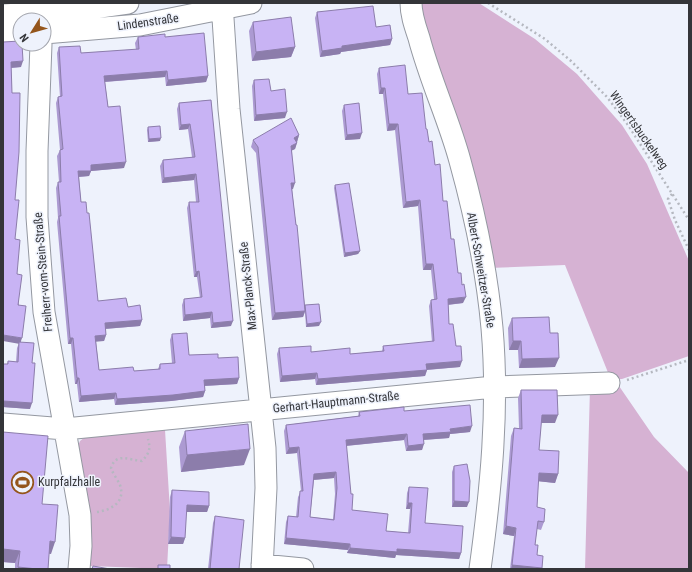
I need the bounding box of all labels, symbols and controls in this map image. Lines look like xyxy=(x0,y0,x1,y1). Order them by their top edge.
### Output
street label: Lindenstraße xyxy=(116,11,180,33)
north arrow xyxy=(12,12,52,52)
text: N xyxy=(17,31,32,44)
street label: Wingertsbuckelweg xyxy=(607,88,671,172)
street label: Freiherr-vom-Stein-Straße xyxy=(31,211,55,332)
street label: Albert-Schweitzer-Straße xyxy=(464,211,498,329)
street label: Max-Planck-Straße xyxy=(236,241,260,331)
street label: Gerhart-Hauptmann-Straße xyxy=(272,388,400,416)
sports icon: Kurpfalzhalle xyxy=(9,469,35,495)
place label: Kurpfalzhalle xyxy=(38,475,100,489)

